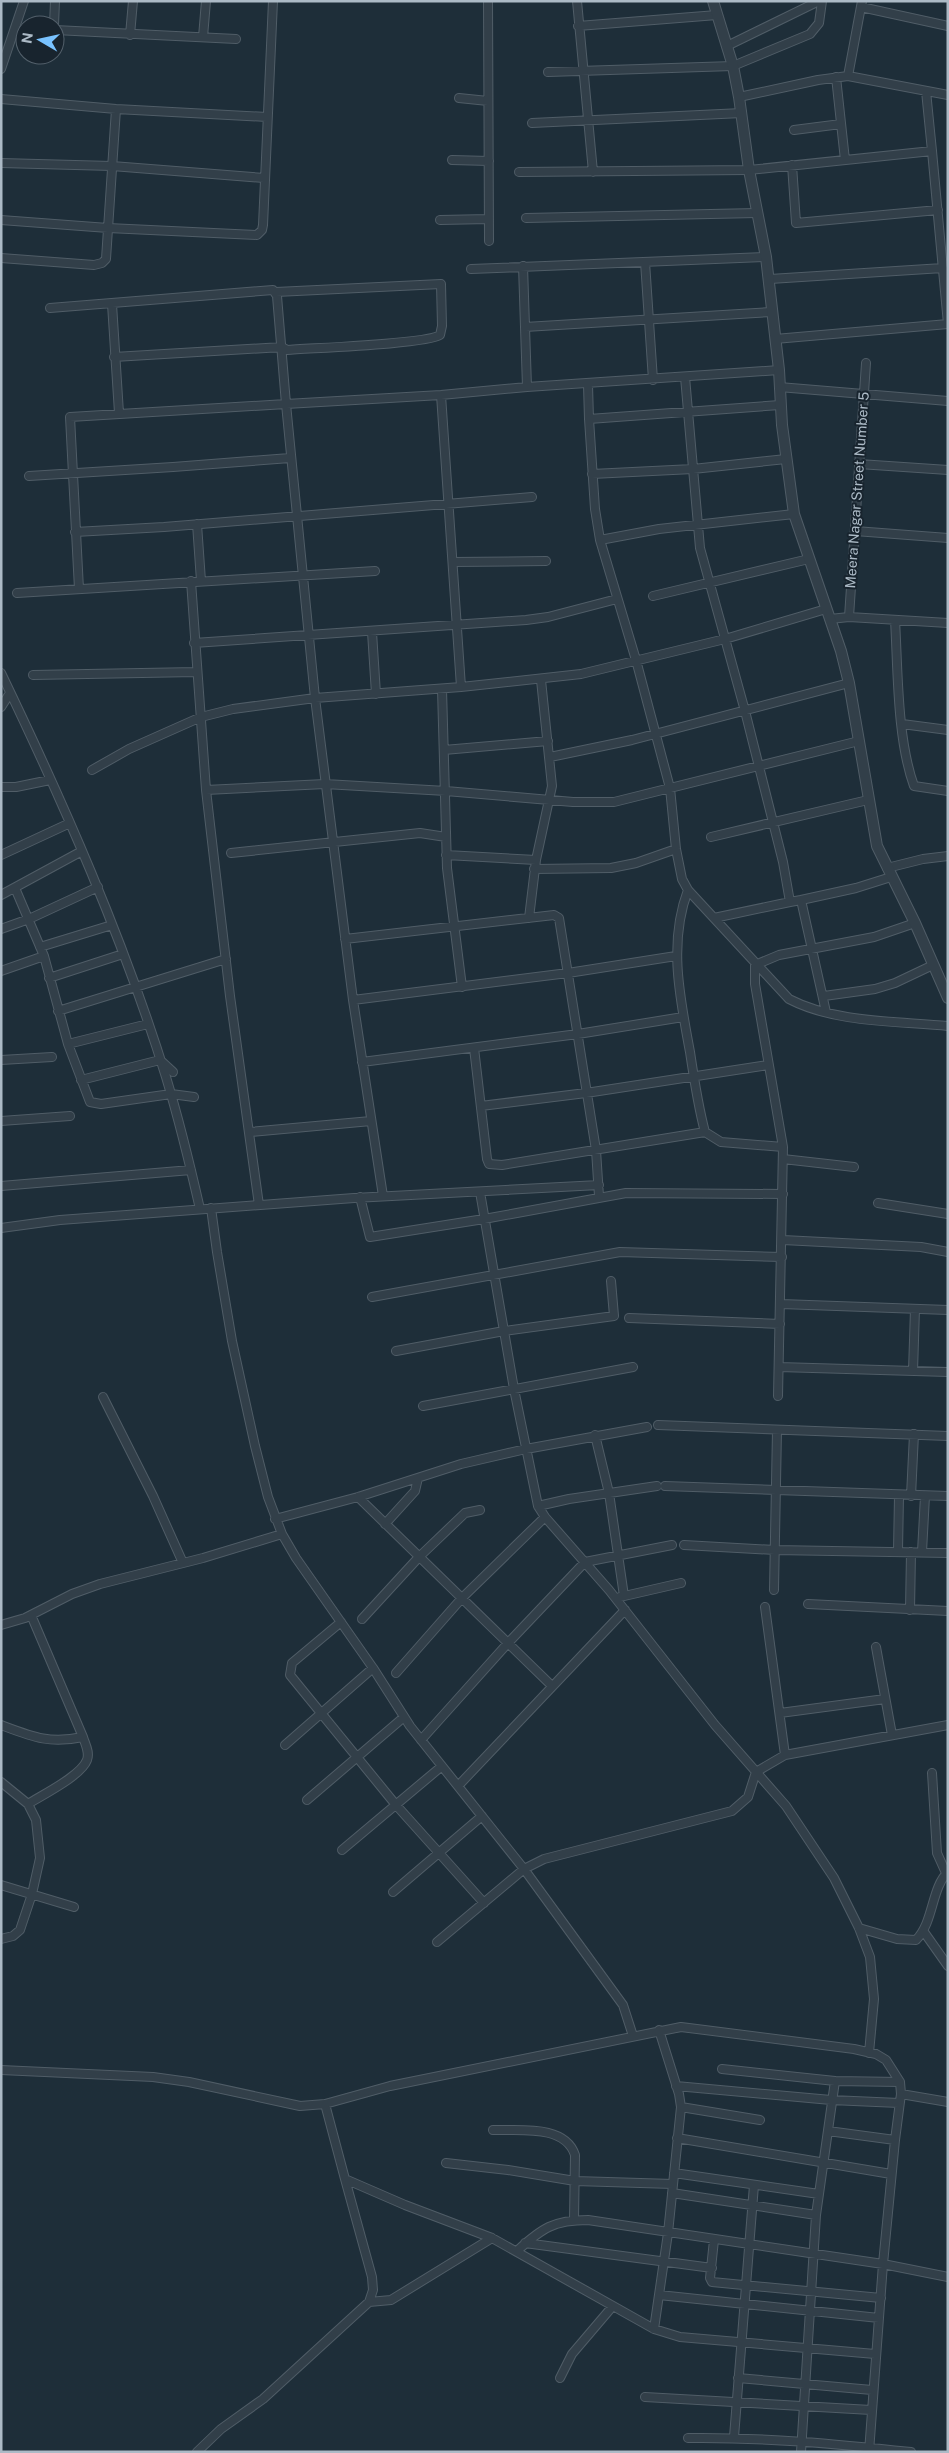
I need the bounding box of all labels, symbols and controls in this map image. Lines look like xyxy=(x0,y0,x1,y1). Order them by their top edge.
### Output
north arrow xyxy=(15,15,65,65)
text: N xyxy=(18,31,36,45)
street label: Meera Nagar Street Number 5 xyxy=(842,391,872,589)

